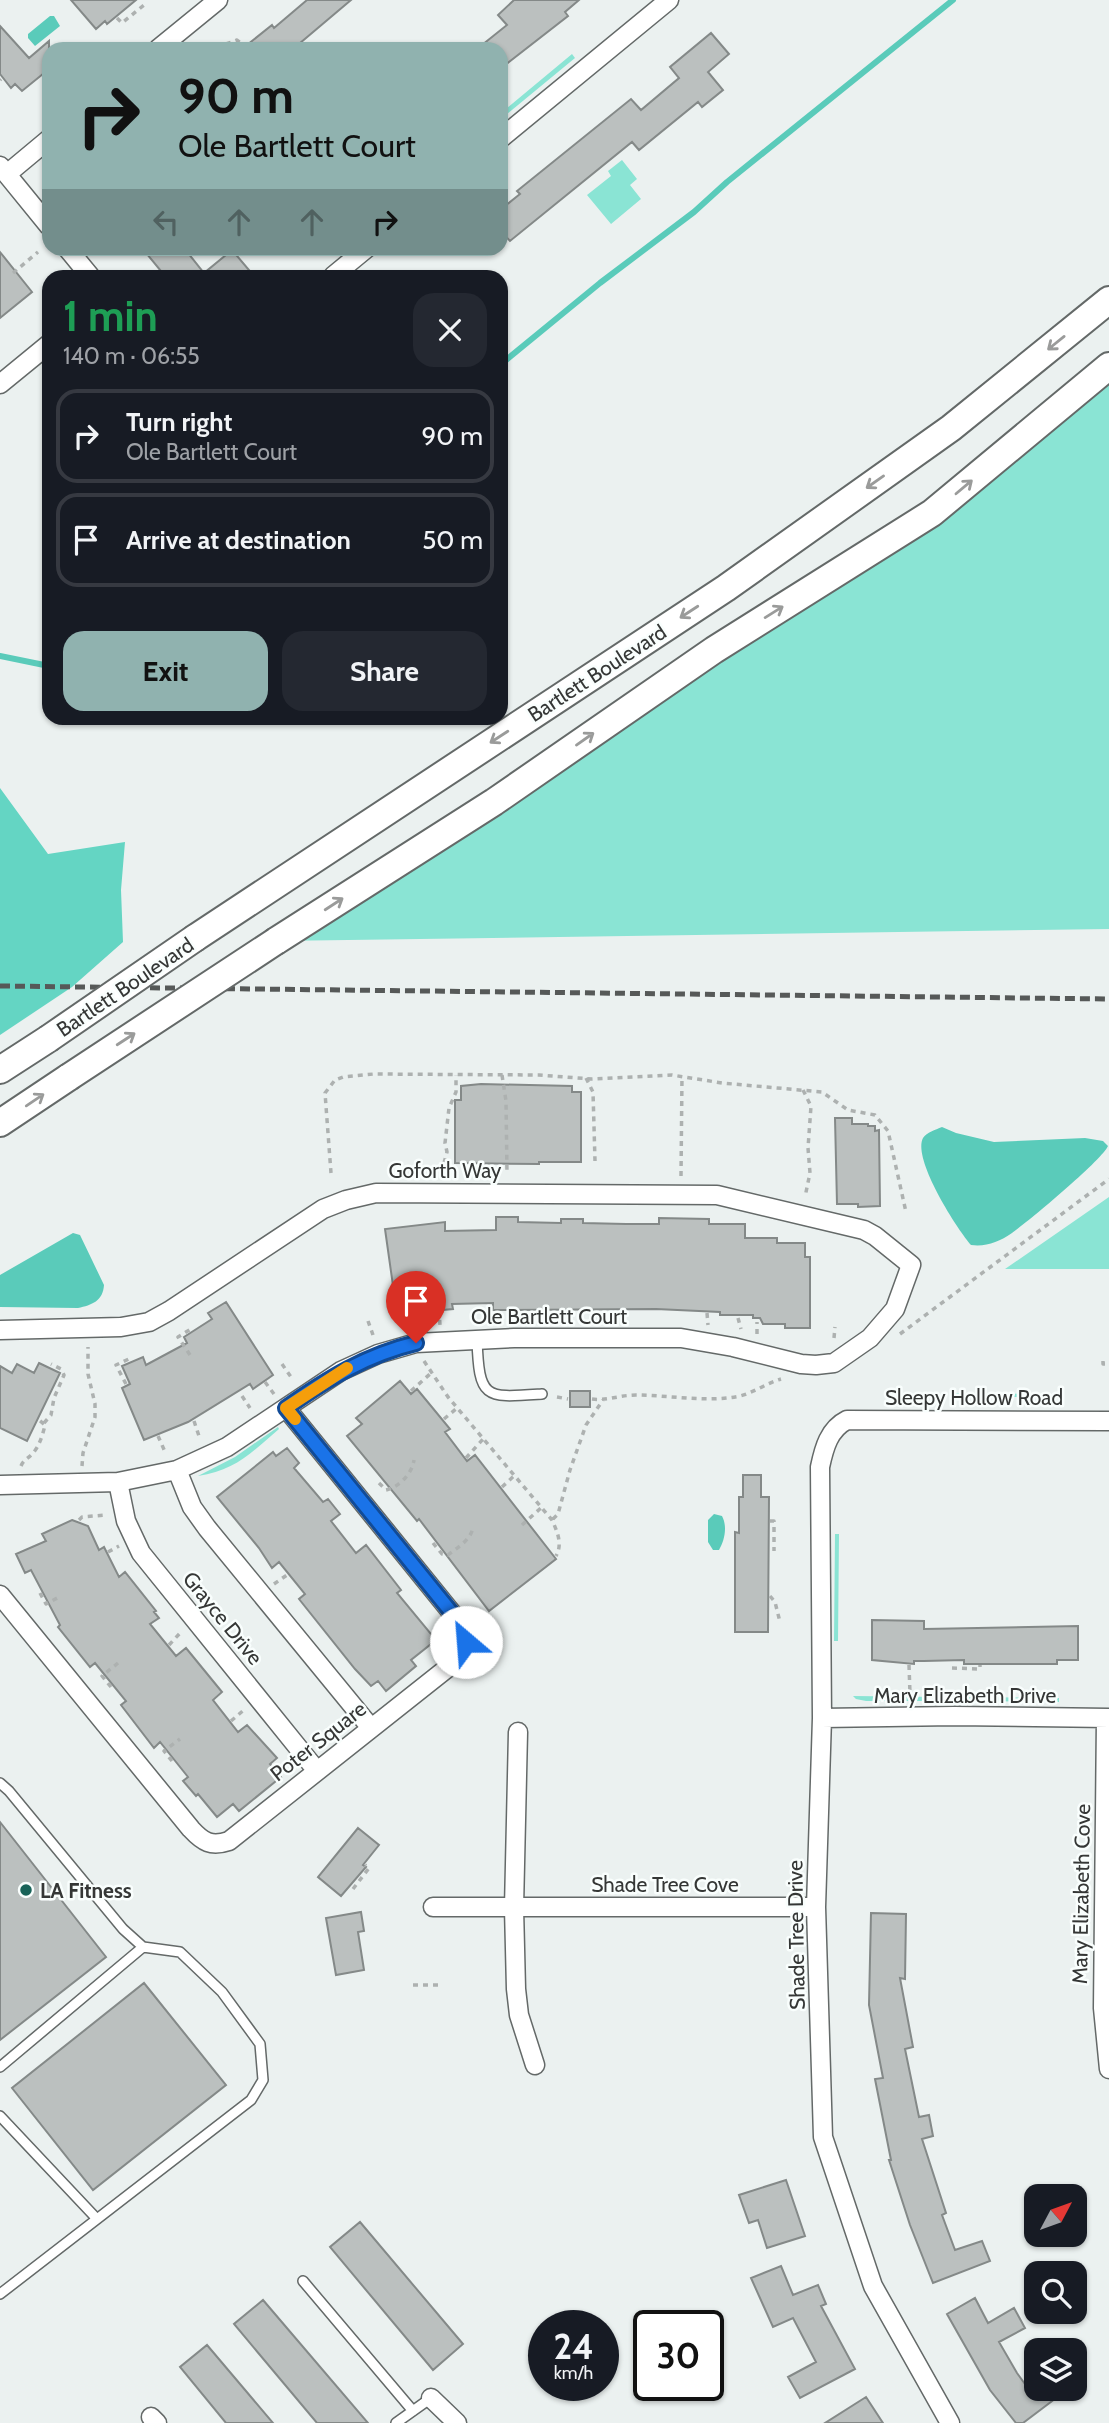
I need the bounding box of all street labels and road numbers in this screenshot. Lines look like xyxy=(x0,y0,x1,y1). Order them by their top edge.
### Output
street label: Bartlett Boulevard xyxy=(523,619,671,727)
street label: Bartlett Boulevard xyxy=(52,932,198,1042)
street label: Goforth Way xyxy=(389,1158,502,1183)
street label: Ole Bartlett Court xyxy=(471,1304,627,1329)
street label: Sleepy Hollow Road xyxy=(885,1385,1063,1410)
street label: Grayce Drive xyxy=(178,1566,268,1670)
street label: Mary Elizabeth Drive xyxy=(874,1683,1057,1708)
street label: Poter Square xyxy=(265,1696,371,1786)
street label: Mary Elizabeth Cove xyxy=(1067,1803,1095,1984)
street label: Shade Tree Drive xyxy=(782,1860,810,2010)
street label: Shade Tree Cove xyxy=(591,1872,739,1897)

